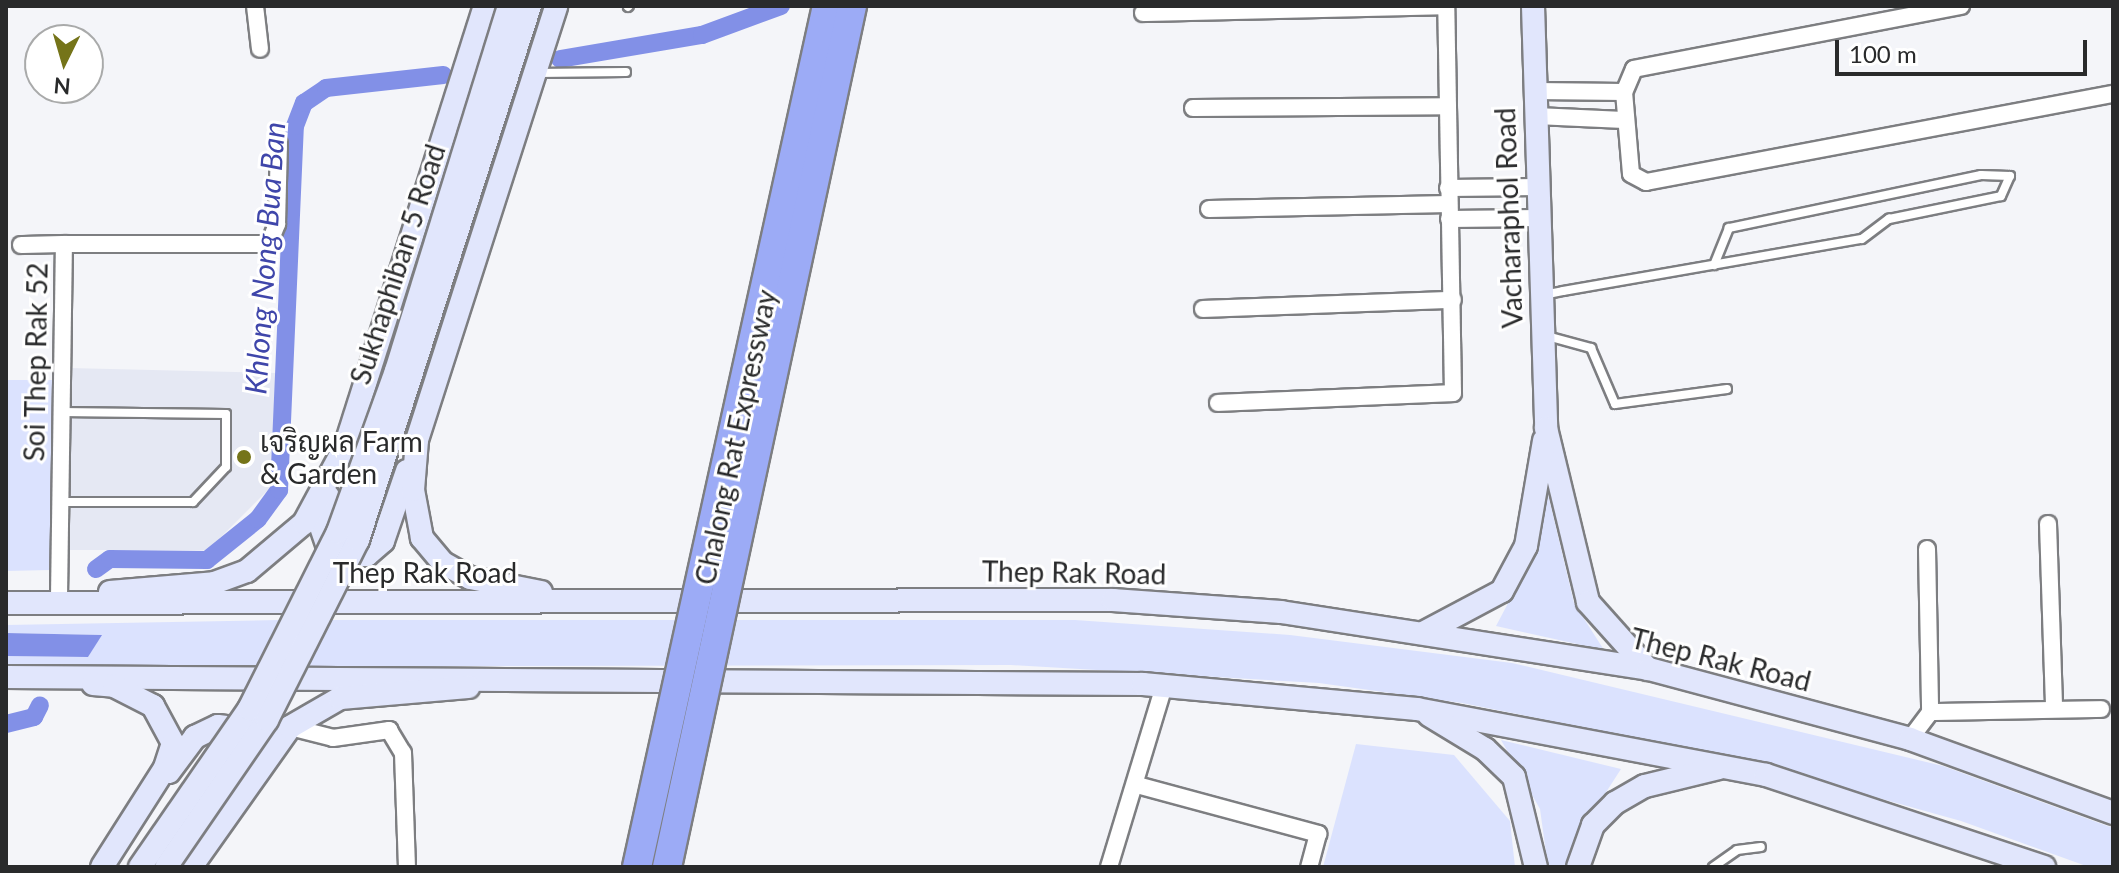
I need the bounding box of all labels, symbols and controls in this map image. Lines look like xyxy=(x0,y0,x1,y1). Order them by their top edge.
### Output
north arrow xyxy=(24,24,104,104)
scale bar xyxy=(1839,24,2091,74)
text: 100 m xyxy=(1849,39,1917,68)
text: N xyxy=(52,72,72,101)
street label: Vacharaphol Road xyxy=(1487,107,1529,329)
water label: Khlong Nong Bua Ban xyxy=(237,121,291,395)
street label: Sukhaphiban 5 Road xyxy=(342,140,452,388)
street label: Soi Thep Rak 52 xyxy=(16,262,54,462)
street label: Chalong Rat Expressway xyxy=(687,286,783,588)
place label: เจริญผล Farm & Garden xyxy=(260,424,423,490)
marker: เจริญผล Farm & Garden xyxy=(235,448,253,466)
street label: Thep Rak Road xyxy=(982,554,1166,590)
street label: Thep Rak Road xyxy=(333,555,517,589)
street label: Thep Rak Road xyxy=(1628,620,1814,698)

